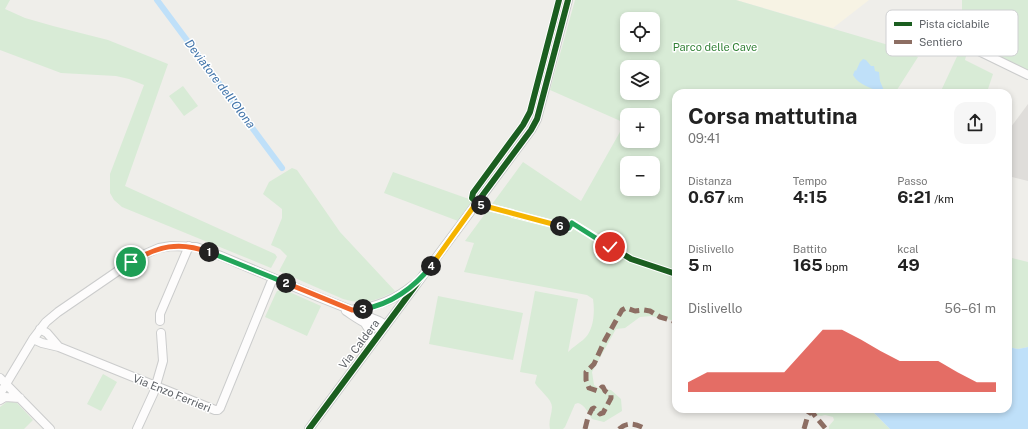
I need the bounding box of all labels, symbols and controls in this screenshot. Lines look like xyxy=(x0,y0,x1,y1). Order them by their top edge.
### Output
legend xyxy=(886,10,1018,56)
map controls xyxy=(620,12,660,196)
button: locate xyxy=(620,12,660,52)
text: Pista ciclabile xyxy=(919,18,990,30)
text: Sentiero xyxy=(919,36,962,48)
water label: Deviatore dell'Olona xyxy=(182,37,258,131)
park label: Parco delle Cave xyxy=(673,41,757,53)
button: layers xyxy=(620,60,660,100)
button: share xyxy=(954,102,996,144)
text: Corsa mattutina xyxy=(688,103,857,129)
button: + xyxy=(620,108,660,148)
text: 09:41 xyxy=(688,131,720,146)
button: − xyxy=(620,156,660,196)
text: Distanza xyxy=(688,175,732,187)
text: Tempo xyxy=(793,175,827,187)
text: Passo xyxy=(897,175,928,187)
text: 0.67 xyxy=(688,187,725,207)
text: 4:15 xyxy=(793,187,827,207)
text: 6:21 xyxy=(897,187,932,207)
text: km xyxy=(725,193,744,205)
text: /km xyxy=(932,193,954,205)
pin: 5 xyxy=(471,195,491,215)
text: 5 xyxy=(477,199,485,211)
pin: 6 xyxy=(550,216,570,236)
text: 6 xyxy=(556,220,564,232)
pin xyxy=(593,230,627,264)
icon: check xyxy=(599,236,621,258)
pin: 1 xyxy=(199,242,219,262)
text: Dislivello xyxy=(688,243,734,255)
text: Battito xyxy=(793,243,827,255)
text: kcal xyxy=(897,243,919,255)
pin xyxy=(114,245,148,279)
text: 1 xyxy=(207,246,211,258)
icon: arrive xyxy=(120,251,142,273)
text: 5 xyxy=(688,255,699,275)
text: 165 xyxy=(793,255,823,275)
text: 49 xyxy=(897,255,920,275)
pin: 4 xyxy=(421,256,441,276)
text: 4 xyxy=(427,260,435,272)
text: m xyxy=(699,261,712,273)
text: bpm xyxy=(823,261,848,273)
pin: 2 xyxy=(276,273,296,293)
text: 2 xyxy=(283,277,290,289)
pin: 3 xyxy=(353,299,373,319)
text: Dislivello xyxy=(688,301,742,316)
text: 56–61 m xyxy=(945,301,996,316)
text: 3 xyxy=(359,303,367,315)
street label: Via Caldera xyxy=(337,317,381,371)
street label: Via Enzo Ferrieri xyxy=(131,372,213,414)

